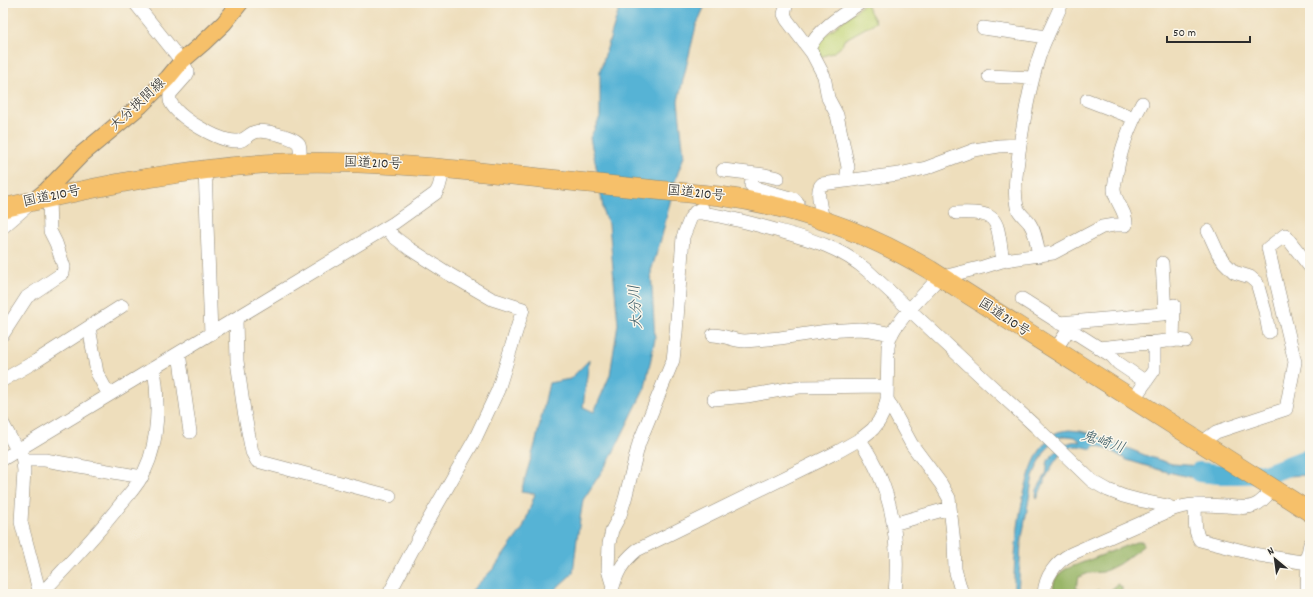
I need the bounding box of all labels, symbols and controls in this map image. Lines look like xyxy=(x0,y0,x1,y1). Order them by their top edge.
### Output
scale bar xyxy=(1167,18,1250,44)
text: 50 m xyxy=(1173,25,1196,42)
street label: 大分挾間線 xyxy=(106,74,170,136)
street label: 国道210号 xyxy=(343,153,403,175)
street label: 国道210号 xyxy=(21,181,83,213)
street label: 国道210号 xyxy=(666,181,726,207)
water label: 大分川 xyxy=(624,284,650,330)
street label: 国道210号 xyxy=(974,294,1034,342)
water label: 鬼崎川 xyxy=(1078,426,1128,460)
north arrow xyxy=(1255,539,1295,579)
text: N xyxy=(1265,543,1278,560)

